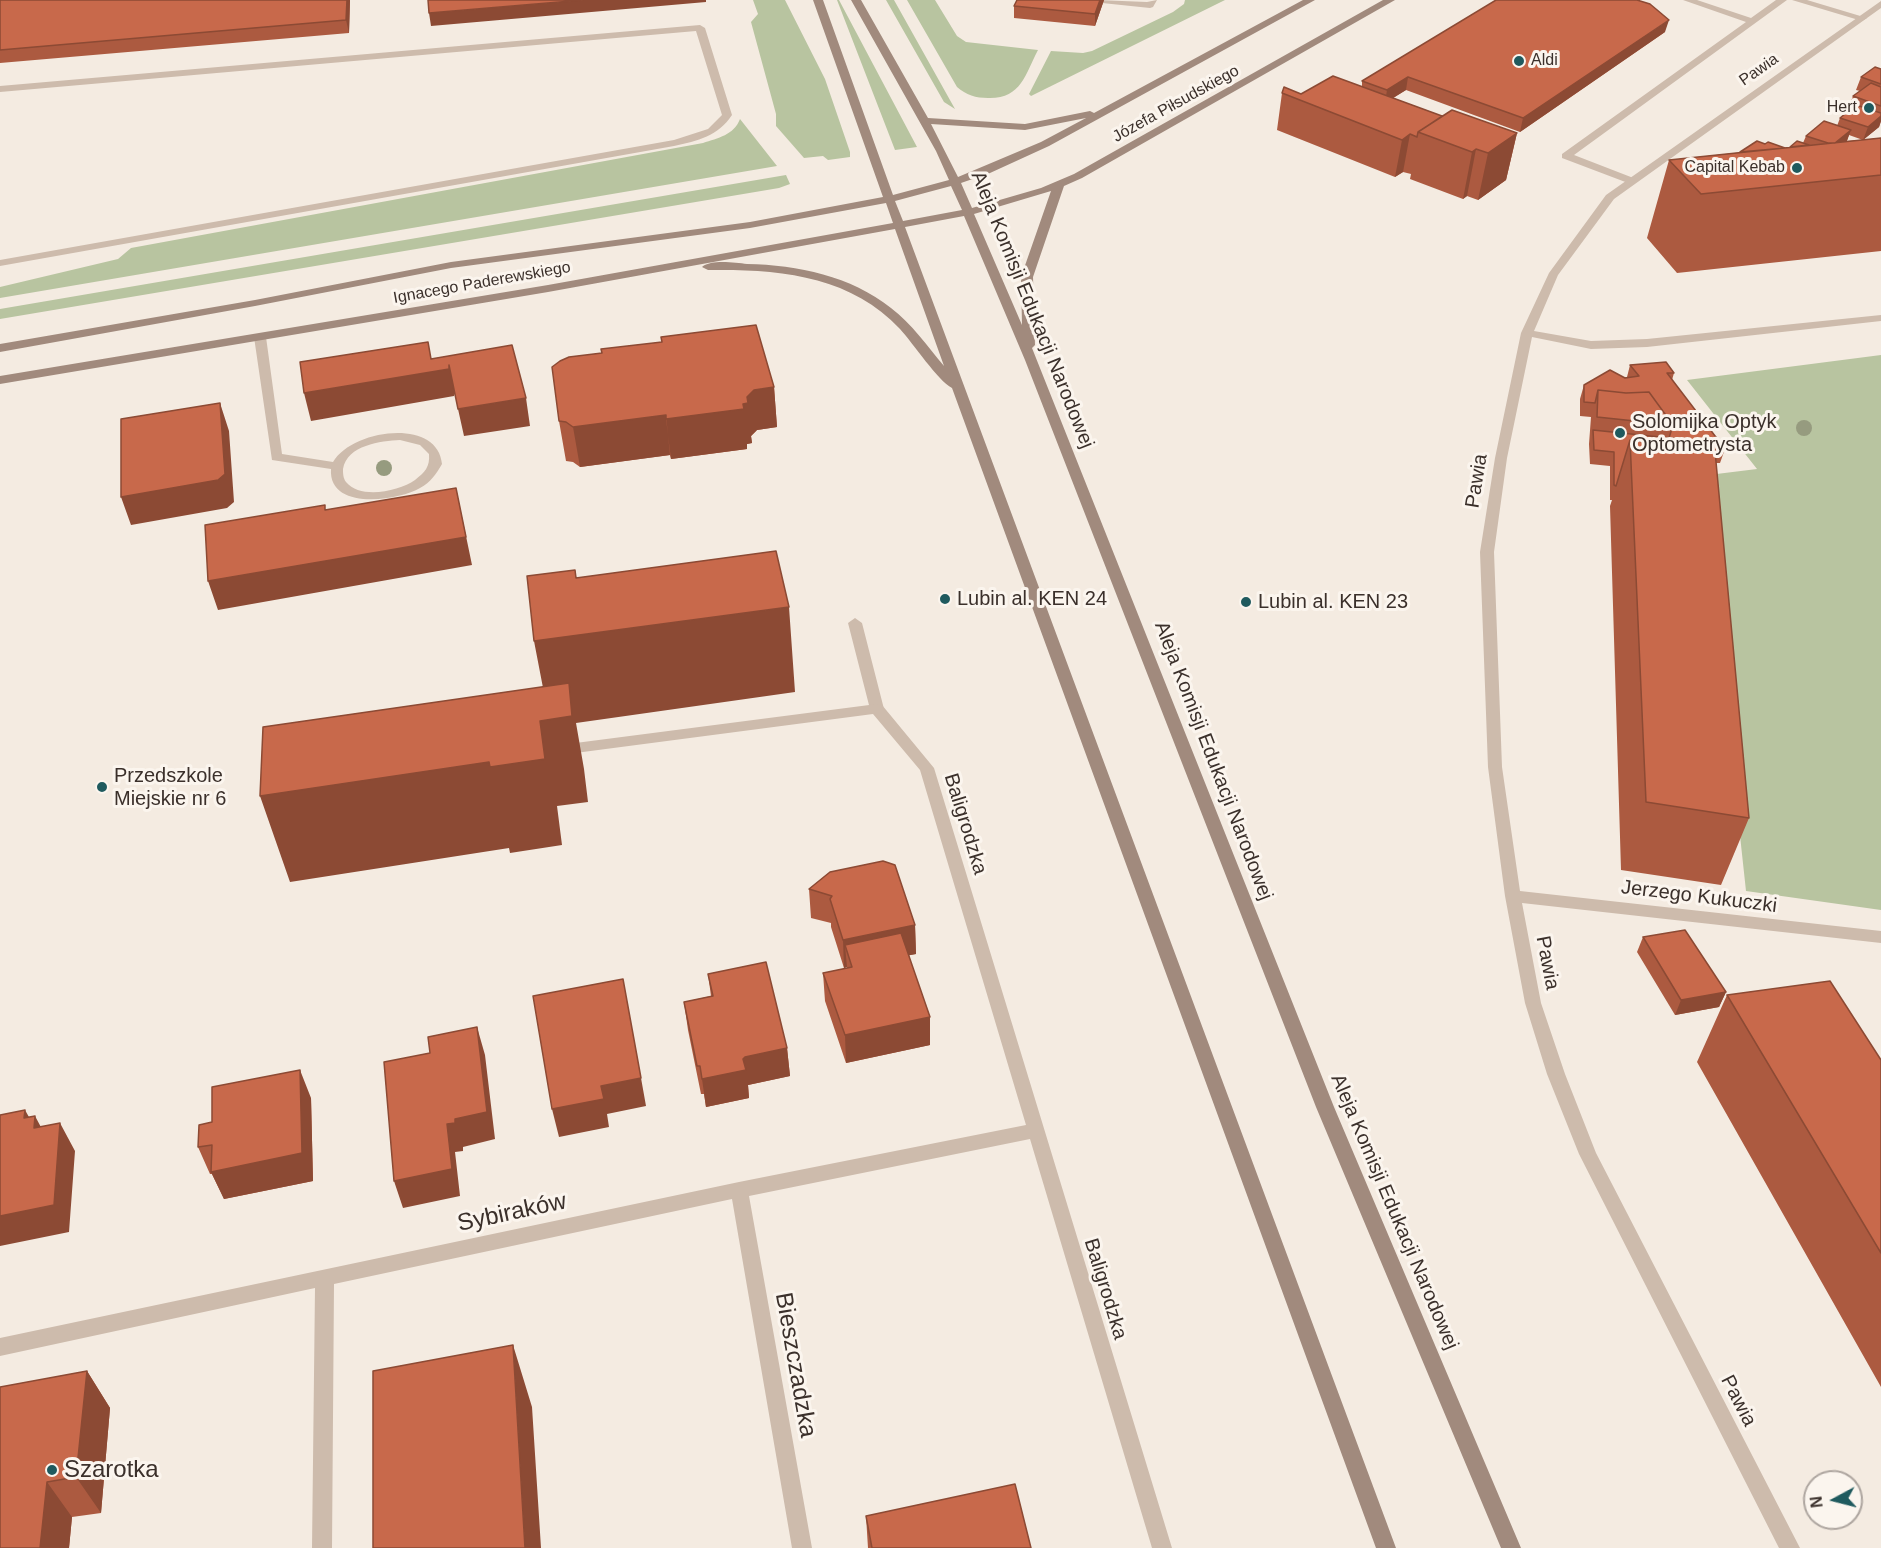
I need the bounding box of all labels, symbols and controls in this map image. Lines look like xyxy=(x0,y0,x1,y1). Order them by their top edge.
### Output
street label: Pawia xyxy=(1736,50,1782,90)
place label: Aldi xyxy=(1531,51,1558,71)
marker: Aldi xyxy=(1512,54,1526,68)
street label: Józefa Piłsudskiego xyxy=(1110,61,1242,147)
place label: Hert xyxy=(1827,98,1857,118)
marker: Hert xyxy=(1862,101,1876,115)
place label: Capital Kebab xyxy=(1684,158,1785,178)
marker: Capital Kebab xyxy=(1790,161,1804,175)
street label: Aleja Komisji Edukacji Narodowej xyxy=(965,168,1099,452)
street label: Ignacego Paderewskiego xyxy=(392,258,572,308)
place label: Solomijka Optyk Optometrysta xyxy=(1632,410,1776,457)
marker: Solomijka Optyk Optometrysta xyxy=(1613,426,1627,440)
street label: Pawia xyxy=(1461,452,1493,510)
place label: Lubin al. KEN 24 xyxy=(957,587,1107,611)
place label: Lubin al. KEN 23 xyxy=(1258,590,1408,614)
marker: Lubin al. KEN 24 xyxy=(938,592,952,606)
marker: Lubin al. KEN 23 xyxy=(1239,595,1253,609)
street label: Aleja Komisji Edukacji Narodowej xyxy=(1149,618,1277,904)
place label: Przedszkole Miejskie nr 6 xyxy=(114,764,226,811)
street label: Baligrodzka xyxy=(938,771,992,877)
marker: Przedszkole Miejskie nr 6 xyxy=(95,780,109,794)
street label: Jerzego Kukuczki xyxy=(1620,876,1778,918)
street label: Pawia xyxy=(1530,934,1564,992)
street label: Aleja Komisji Edukacji Narodowej xyxy=(1325,1071,1463,1353)
street label: Sybiraków xyxy=(455,1187,569,1239)
street label: Baligrodzka xyxy=(1078,1236,1132,1342)
street label: Bieszczadzka xyxy=(768,1290,822,1440)
street label: Pawia xyxy=(1715,1371,1761,1431)
place label: Szarotka xyxy=(64,1456,159,1484)
marker: Szarotka xyxy=(45,1463,59,1477)
north arrow xyxy=(1803,1470,1863,1530)
text: N xyxy=(1807,1495,1826,1509)

